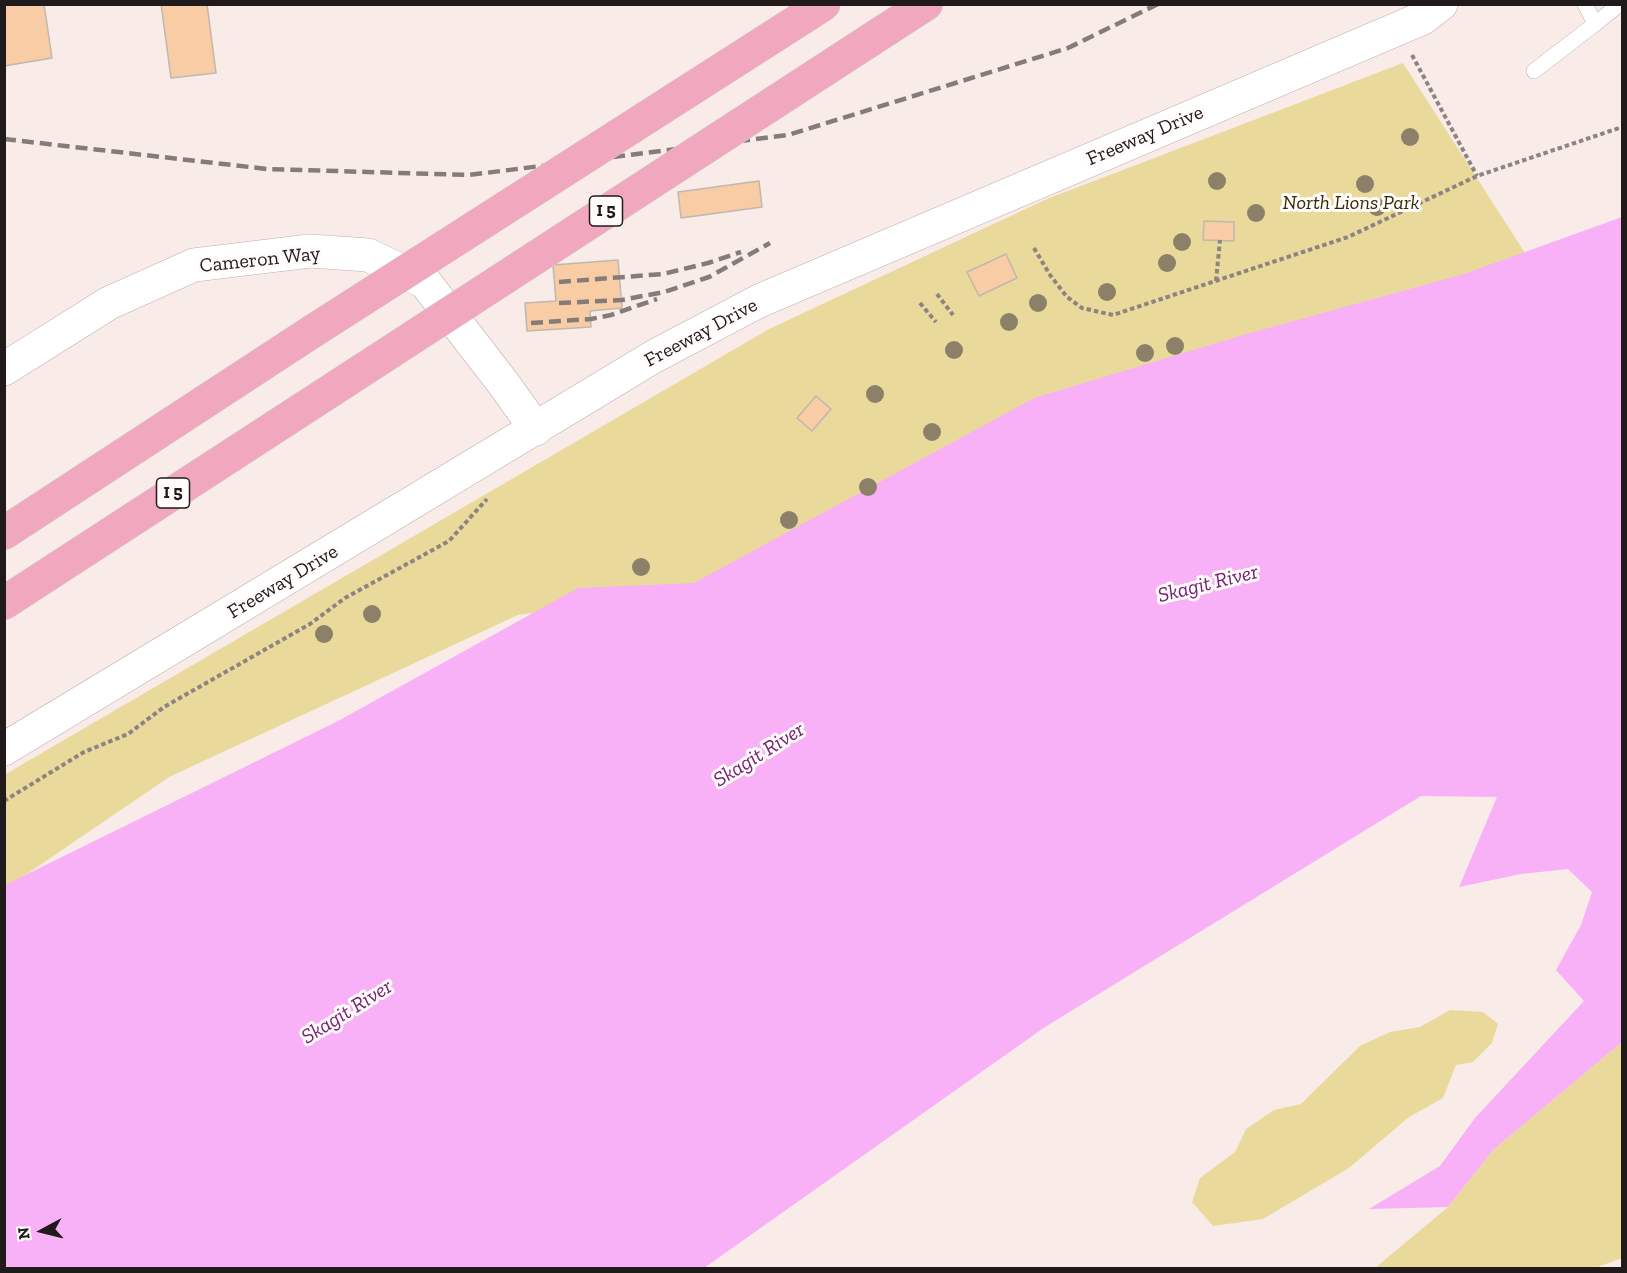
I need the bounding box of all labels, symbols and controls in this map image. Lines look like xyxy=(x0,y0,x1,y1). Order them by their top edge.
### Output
street label: Freeway Drive xyxy=(1083,101,1207,171)
park label: North Lions Park xyxy=(1283,191,1419,215)
road number: I 5 xyxy=(590,196,622,226)
street label: Cameron Way xyxy=(198,242,322,278)
street label: Freeway Drive xyxy=(640,293,762,373)
road number: I 5 xyxy=(156,478,190,508)
street label: Freeway Drive xyxy=(223,540,343,624)
water label: Skagit River xyxy=(1155,559,1261,609)
water label: Skagit River xyxy=(709,717,809,793)
water label: Skagit River xyxy=(297,974,397,1050)
north arrow xyxy=(12,1201,72,1261)
text: N xyxy=(13,1226,34,1240)

